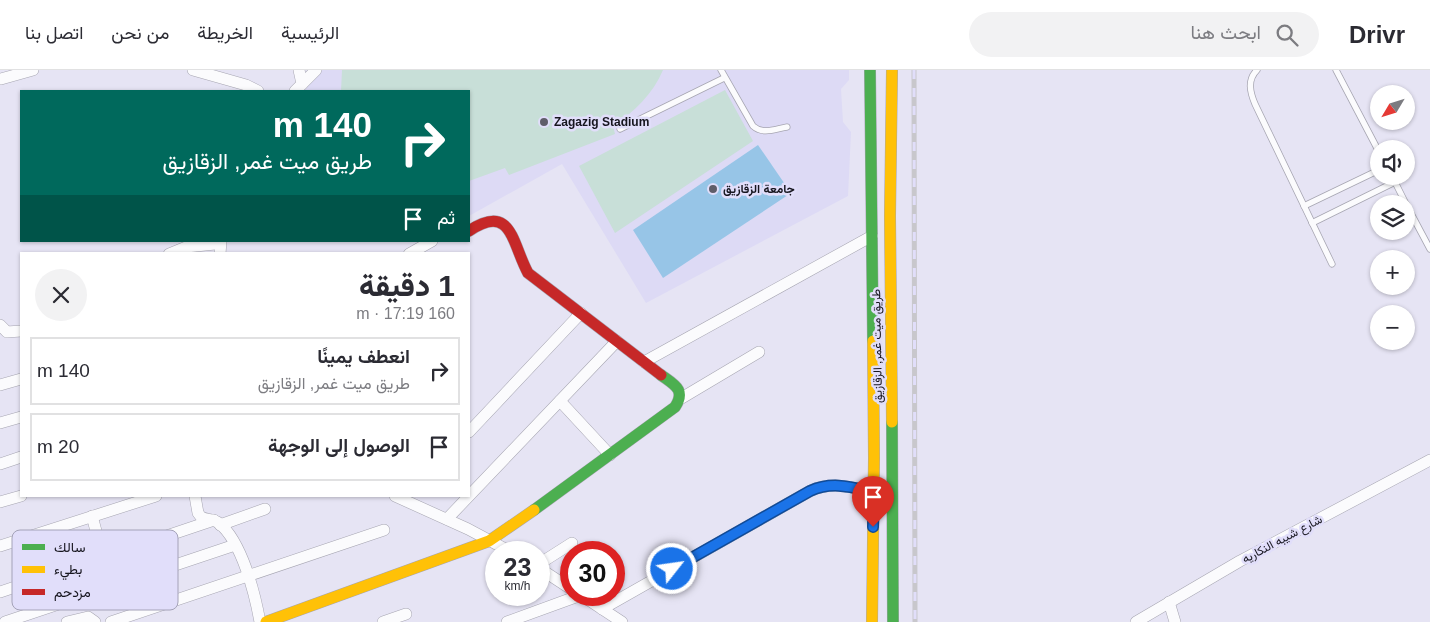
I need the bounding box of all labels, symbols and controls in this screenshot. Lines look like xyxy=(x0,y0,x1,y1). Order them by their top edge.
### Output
search box xyxy=(969,12,1319,57)
icon: search xyxy=(1273,21,1301,49)
text: Drivr xyxy=(1349,21,1405,48)
text: ابحث هنا xyxy=(1190,22,1261,43)
text: اتصل بنا xyxy=(25,23,83,43)
text: من نحن xyxy=(111,23,169,43)
text: الخريطة xyxy=(197,23,253,43)
text: الرئيسية xyxy=(281,23,339,43)
north arrow xyxy=(1370,85,1415,130)
map controls xyxy=(1370,85,1415,350)
text: 140 m xyxy=(273,105,372,144)
icon: right xyxy=(390,110,455,175)
place label: Zagazig Stadium xyxy=(554,115,649,129)
marker: Zagazig Stadium xyxy=(538,116,550,128)
button: sound xyxy=(1370,140,1415,185)
text: طريق ميت غمر, الزقازيق xyxy=(163,149,372,174)
place label: جامعة الزقازيق xyxy=(723,182,795,197)
marker: جامعة الزقازيق xyxy=(707,183,719,195)
button: layers xyxy=(1370,195,1415,240)
icon: arrive xyxy=(399,205,427,233)
text: ثم xyxy=(437,207,455,228)
button: + xyxy=(1370,250,1415,295)
button: close xyxy=(35,269,87,321)
text: 1 دقيقة xyxy=(359,269,455,302)
street label: طريق ميت غمر, الزقازيق xyxy=(869,289,886,403)
text: 160 m · 17:19 xyxy=(356,305,455,322)
button: − xyxy=(1370,305,1415,350)
text: انعطف يمينًا xyxy=(317,346,410,367)
icon: right xyxy=(425,357,453,385)
text: 140 m xyxy=(37,360,90,381)
text: طريق ميت غمر, الزقازيق xyxy=(258,375,410,392)
icon: arrive xyxy=(425,433,453,461)
text: الوصول إلى الوجهة xyxy=(268,435,410,456)
text: 20 m xyxy=(37,436,79,457)
pin xyxy=(852,476,894,527)
icon: arrive xyxy=(859,483,887,511)
street label: شارع شيبه النكاريه xyxy=(1240,512,1325,568)
legend xyxy=(12,530,178,610)
text: سالك xyxy=(54,539,85,555)
speed limit sign: 30 xyxy=(560,541,625,606)
position arrow xyxy=(645,542,697,594)
text: 23 xyxy=(504,553,531,581)
text: بطيء xyxy=(54,561,82,581)
text: km/h xyxy=(504,579,531,593)
text: مزدحم xyxy=(54,584,91,601)

